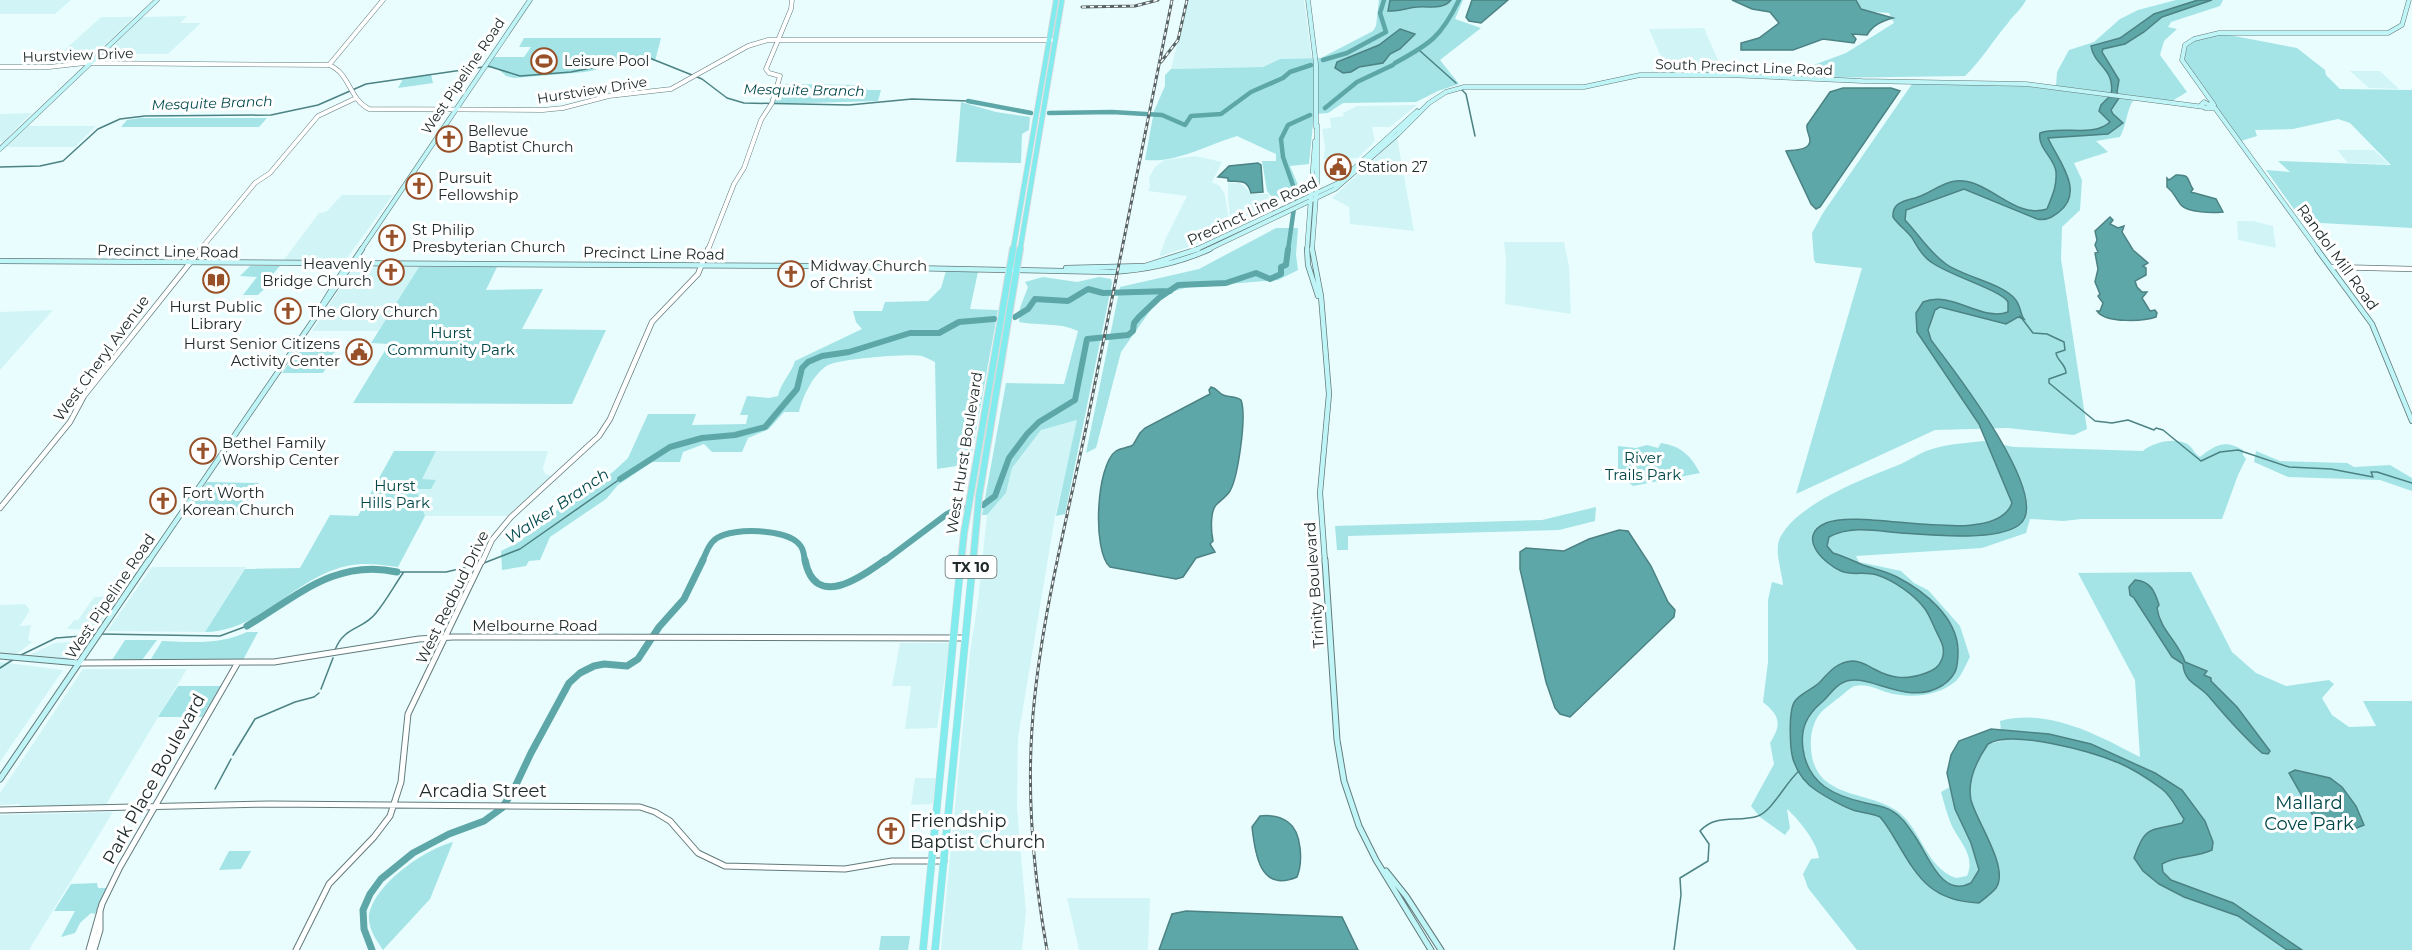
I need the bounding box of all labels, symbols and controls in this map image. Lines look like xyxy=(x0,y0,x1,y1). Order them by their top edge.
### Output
street label: West Pipeline Road xyxy=(417,14,509,138)
street label: Hurstview Drive xyxy=(22,44,134,66)
sports icon: Leisure Pool xyxy=(529,46,559,76)
place label: Leisure Pool xyxy=(564,52,649,70)
street label: South Precinct Line Road xyxy=(1655,55,1833,79)
street label: Hurstview Drive xyxy=(536,72,648,108)
water label: Mesquite Branch xyxy=(743,80,865,100)
water label: Mesquite Branch xyxy=(151,92,273,114)
place label: Bellevue Baptist Church xyxy=(468,122,573,156)
church icon: Bellevue Baptist Church xyxy=(434,124,464,154)
public building icon: Station 27 xyxy=(1323,152,1353,182)
place label: Station 27 xyxy=(1358,158,1428,176)
place label: Pursuit Fellowship xyxy=(438,168,518,204)
church icon: Pursuit Fellowship xyxy=(404,171,434,201)
street label: Precinct Line Road xyxy=(1184,172,1320,250)
street label: Randol Mill Road xyxy=(2293,200,2383,314)
place label: St Philip Presbyterian Church xyxy=(412,220,566,256)
church icon: St Philip Presbyterian Church xyxy=(377,223,407,253)
street label: Precinct Line Road xyxy=(97,240,239,262)
street label: Precinct Line Road xyxy=(583,242,725,264)
place label: Heavenly Bridge Church xyxy=(262,254,373,290)
place label: Midway Church of Christ xyxy=(810,256,927,292)
church icon: Heavenly Bridge Church xyxy=(376,257,406,287)
church icon: Midway Church of Christ xyxy=(776,259,806,289)
library icon: Hurst Public Library xyxy=(201,265,231,295)
street label: West Cheryl Avenue xyxy=(49,291,153,425)
church icon: The Glory Church xyxy=(273,296,303,326)
place label: Hurst Public Library xyxy=(169,297,263,333)
place label: The Glory Church xyxy=(308,302,438,321)
park label: Hurst Community Park xyxy=(387,323,515,359)
place label: Hurst Senior Citizens Activity Center xyxy=(184,334,340,370)
public building icon: Hurst Senior Citizens Activity Center xyxy=(344,337,374,367)
street label: West Hurst Boulevard xyxy=(942,370,986,536)
place label: Bethel Family Worship Center xyxy=(222,433,339,469)
church icon: Bethel Family Worship Center xyxy=(188,436,218,466)
park label: River Trails Park xyxy=(1605,448,1681,484)
water label: Walker Branch xyxy=(502,464,612,548)
park label: Hurst Hills Park xyxy=(360,476,430,512)
place label: Fort Worth Korean Church xyxy=(182,483,294,519)
church icon: Fort Worth Korean Church xyxy=(148,486,178,516)
street label: Trinity Boulevard xyxy=(1300,521,1328,649)
street label: West Redbud Drive xyxy=(411,527,493,667)
street label: West Pipeline Road xyxy=(61,530,159,662)
road number: TX 10 xyxy=(946,556,996,578)
street label: Melbourne Road xyxy=(472,616,598,635)
street label: Park Place Boulevard xyxy=(98,690,210,868)
street label: Arcadia Street xyxy=(419,780,547,802)
park label: Mallard Cove Park xyxy=(2264,792,2354,835)
place label: Friendship Baptist Church xyxy=(910,810,1046,853)
church icon: Friendship Baptist Church xyxy=(876,816,906,846)

